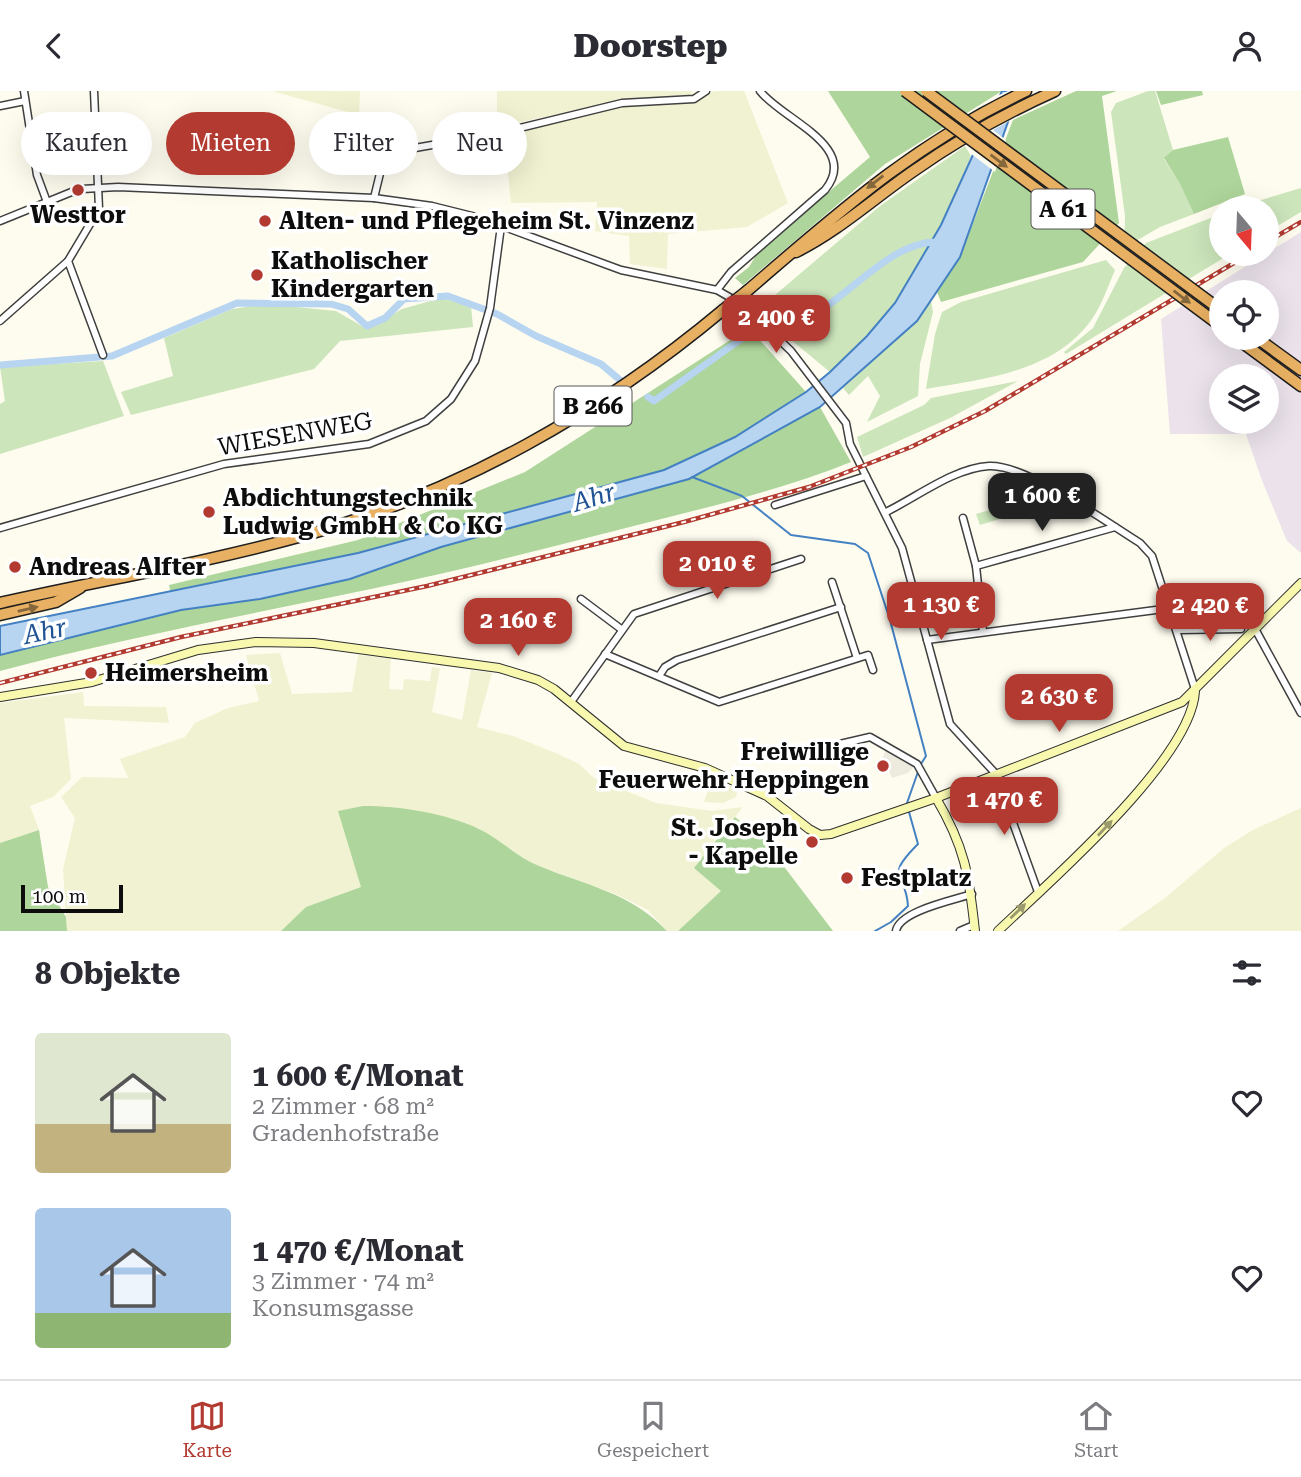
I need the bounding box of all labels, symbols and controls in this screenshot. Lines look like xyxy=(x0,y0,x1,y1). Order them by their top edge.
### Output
icon: back xyxy=(35,27,73,65)
text: Doorstep xyxy=(574,27,727,65)
icon: person xyxy=(1228,27,1266,65)
chip: Kaufen xyxy=(21,112,152,175)
chip: Mieten xyxy=(166,112,295,175)
chip: Filter xyxy=(309,112,418,175)
chip: Neu xyxy=(432,112,527,175)
one-way arrow xyxy=(990,154,1009,168)
one-way arrow xyxy=(867,174,885,189)
marker: Westtor xyxy=(70,182,86,198)
road number: A 61 xyxy=(1032,190,1094,229)
north arrow xyxy=(1209,196,1279,266)
map controls xyxy=(1209,196,1279,434)
place label: Westtor xyxy=(30,201,126,229)
place label: Alten- und Pflegeheim St. Vinzenz xyxy=(279,207,694,235)
marker: Alten- und Pflegeheim St. Vinzenz xyxy=(257,213,273,229)
place label: Katholischer Kindergarten xyxy=(271,247,434,303)
marker: Katholischer Kindergarten xyxy=(249,267,265,283)
button: locate xyxy=(1209,280,1279,350)
one-way arrow xyxy=(1173,290,1191,304)
pin: 2 400 € xyxy=(711,295,841,355)
text: 2 400 € xyxy=(738,304,814,331)
button: layers xyxy=(1209,364,1279,434)
road number: B 266 xyxy=(554,387,632,425)
street label: WIESENWEG xyxy=(216,407,375,461)
pin: 1 600 € xyxy=(977,473,1107,533)
water label: Ahr xyxy=(567,476,619,518)
text: 1 600 € xyxy=(1004,482,1080,509)
place label: Abdichtungstechnik Ludwig GmbH & Co KG xyxy=(223,484,503,540)
marker: Abdichtungstechnik Ludwig GmbH & Co KG xyxy=(201,504,217,520)
pin: 2 010 € xyxy=(652,541,782,601)
text: 2 010 € xyxy=(679,550,755,577)
place label: Andreas Alfter xyxy=(29,553,207,581)
marker: Andreas Alfter xyxy=(7,559,23,575)
pin: 1 130 € xyxy=(876,582,1006,642)
pin: 2 420 € xyxy=(1145,583,1275,643)
text: 1 130 € xyxy=(903,591,979,618)
text: 2 420 € xyxy=(1172,592,1248,619)
pin: 2 160 € xyxy=(453,599,583,658)
one-way arrow xyxy=(17,603,39,614)
text: 2 160 € xyxy=(480,607,556,634)
water label: Ahr xyxy=(19,612,70,651)
place label: Heimersheim xyxy=(105,659,268,687)
marker: Heimersheim xyxy=(83,665,99,681)
pin: 2 630 € xyxy=(994,675,1124,734)
text: 2 630 € xyxy=(1021,683,1097,710)
place label: Freiwillige Feuerwehr Heppingen xyxy=(599,738,869,794)
marker: Freiwillige Feuerwehr Heppingen xyxy=(875,758,891,774)
pin: 1 470 € xyxy=(939,777,1069,837)
text: 1 470 € xyxy=(966,786,1042,813)
place label: St. Joseph - Kapelle xyxy=(671,814,798,870)
one-way arrow xyxy=(1097,820,1113,837)
marker: St. Joseph - Kapelle xyxy=(804,834,820,850)
place label: Festplatz xyxy=(861,864,971,892)
marker: Festplatz xyxy=(839,870,855,886)
scale bar xyxy=(21,882,122,914)
text: 100 m xyxy=(32,885,86,908)
one-way arrow xyxy=(1010,903,1027,920)
icon: filters xyxy=(1228,954,1266,992)
text: 8 Objekte xyxy=(35,956,180,991)
text: 1 600 €/Monat xyxy=(252,1058,464,1093)
icon: home xyxy=(91,1061,175,1145)
icon: heart xyxy=(1228,1084,1266,1122)
text: 2 Zimmer · 68 m² xyxy=(252,1093,434,1120)
text: Gradenhofstraße xyxy=(252,1120,439,1147)
text: 1 470 €/Monat xyxy=(252,1233,464,1268)
icon: home xyxy=(91,1236,175,1320)
icon: heart xyxy=(1228,1259,1266,1297)
text: 3 Zimmer · 74 m² xyxy=(252,1268,434,1295)
text: Konsumsgasse xyxy=(252,1295,414,1322)
tab: Karte xyxy=(183,1397,232,1462)
tab: Gespeichert xyxy=(597,1397,709,1462)
tab: Start xyxy=(1074,1397,1118,1462)

